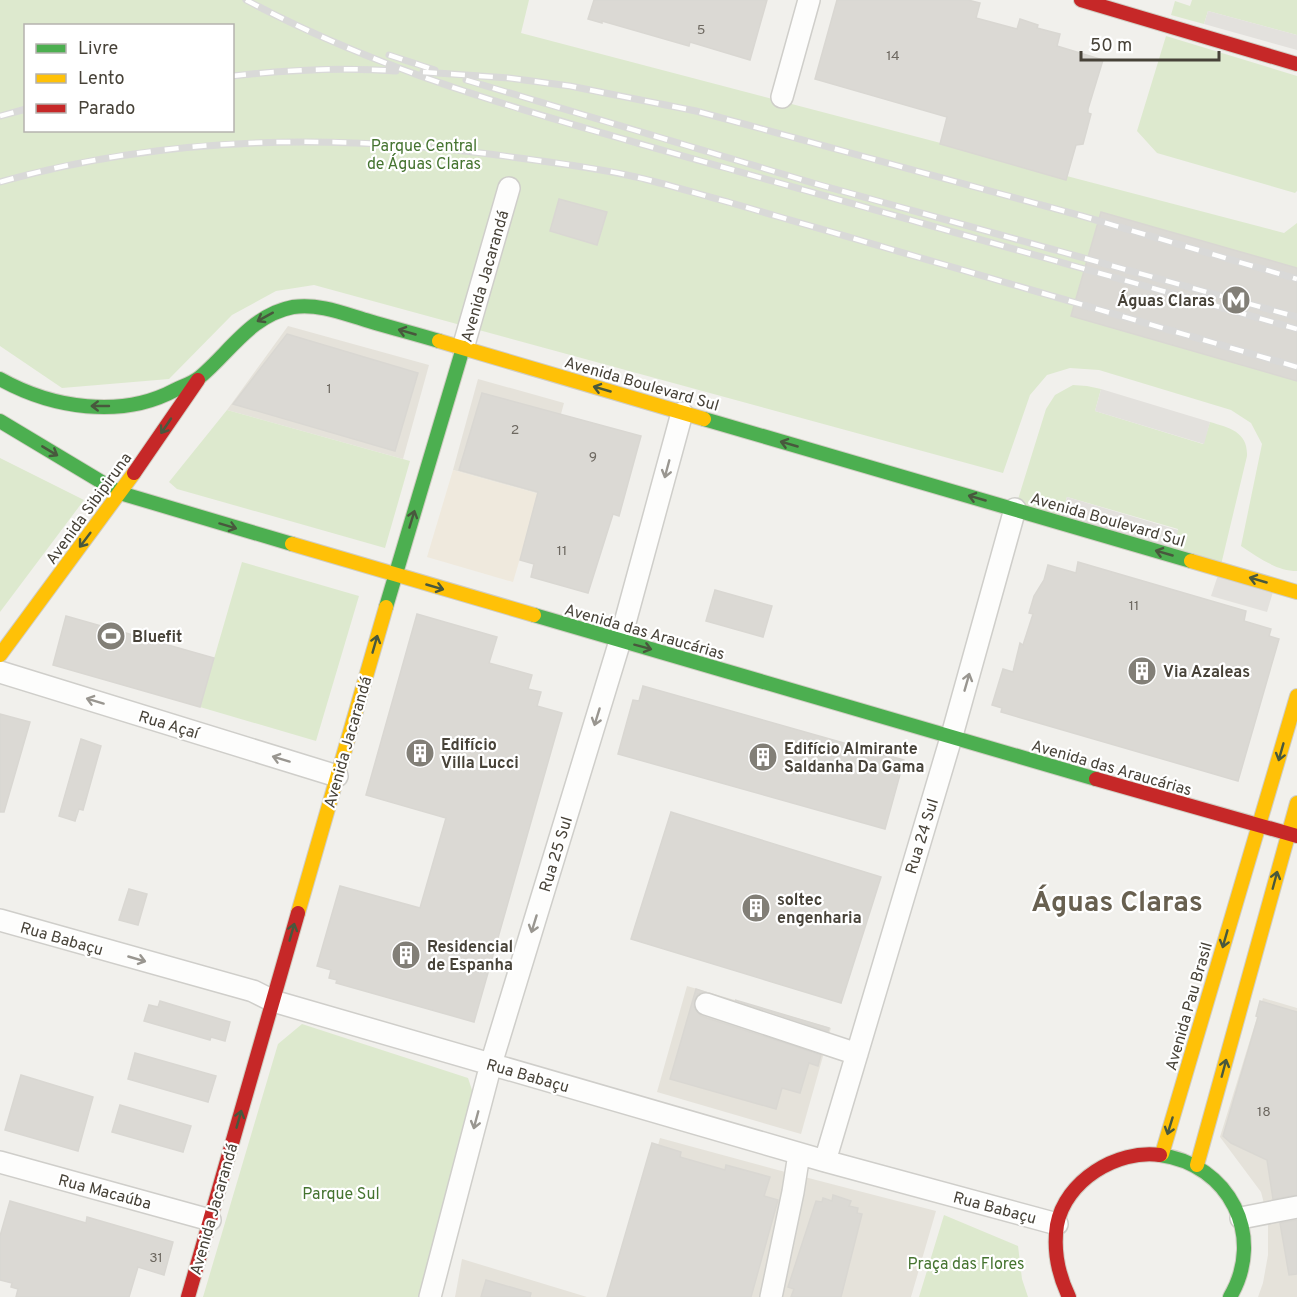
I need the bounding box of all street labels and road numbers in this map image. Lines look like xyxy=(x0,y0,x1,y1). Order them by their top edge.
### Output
street label: Avenida Jacarandá xyxy=(458,208,514,345)
street label: Avenida Boulevard Sul xyxy=(562,353,721,417)
street label: Avenida Sibipiruna xyxy=(42,449,137,569)
street label: Avenida Boulevard Sul xyxy=(1028,489,1187,553)
street label: Avenida das Araucárias xyxy=(562,600,727,665)
street label: Avenida Jacarandá xyxy=(321,674,377,811)
street label: Rua Açaí xyxy=(136,707,203,745)
street label: Avenida das Araucárias xyxy=(1029,736,1194,801)
street label: Rua 24 Sul xyxy=(902,796,944,877)
street label: Rua 25 Sul xyxy=(536,814,578,895)
street label: Rua Babaçu xyxy=(18,919,105,961)
street label: Avenida Pau Brasil xyxy=(1162,940,1218,1073)
street label: Rua Babaçu xyxy=(484,1056,571,1098)
street label: Avenida Jacarandá xyxy=(187,1141,243,1278)
street label: Rua Macaúba xyxy=(56,1171,153,1215)
street label: Rua Babaçu xyxy=(951,1188,1038,1230)

